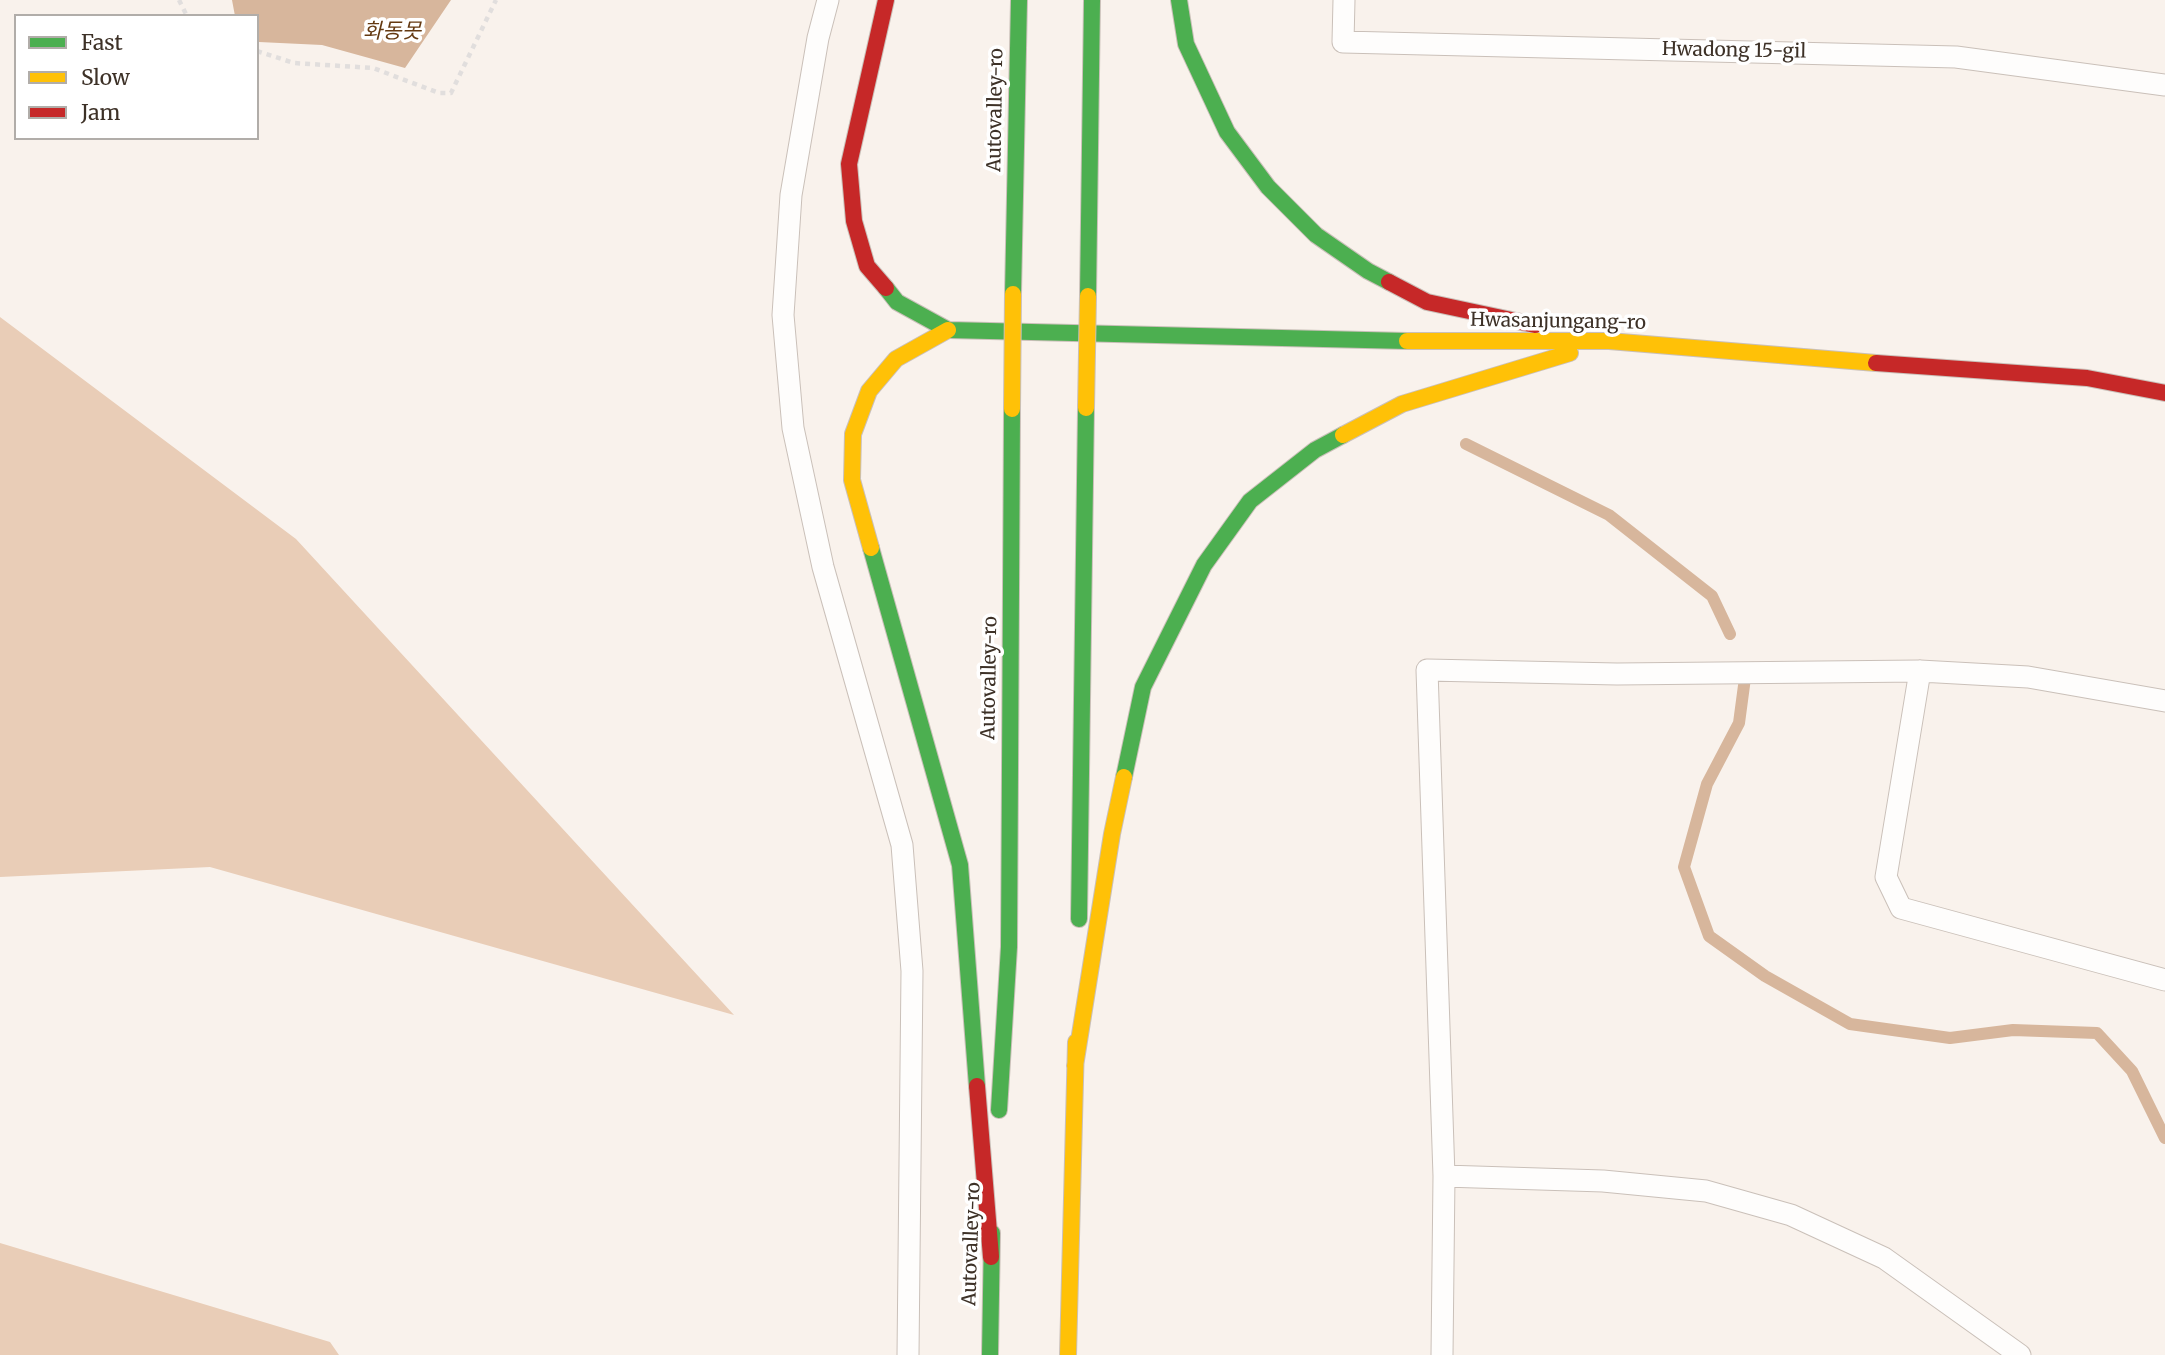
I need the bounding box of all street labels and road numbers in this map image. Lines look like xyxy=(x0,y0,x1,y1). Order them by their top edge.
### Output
street label: Hwadong 15-gil xyxy=(1662,38,1806,64)
street label: Autovalley-ro xyxy=(984,48,1008,172)
street label: Hwasanjungang-ro xyxy=(1470,309,1646,335)
street label: Autovalley-ro xyxy=(978,616,1002,740)
street label: Autovalley-ro xyxy=(958,1182,986,1306)

